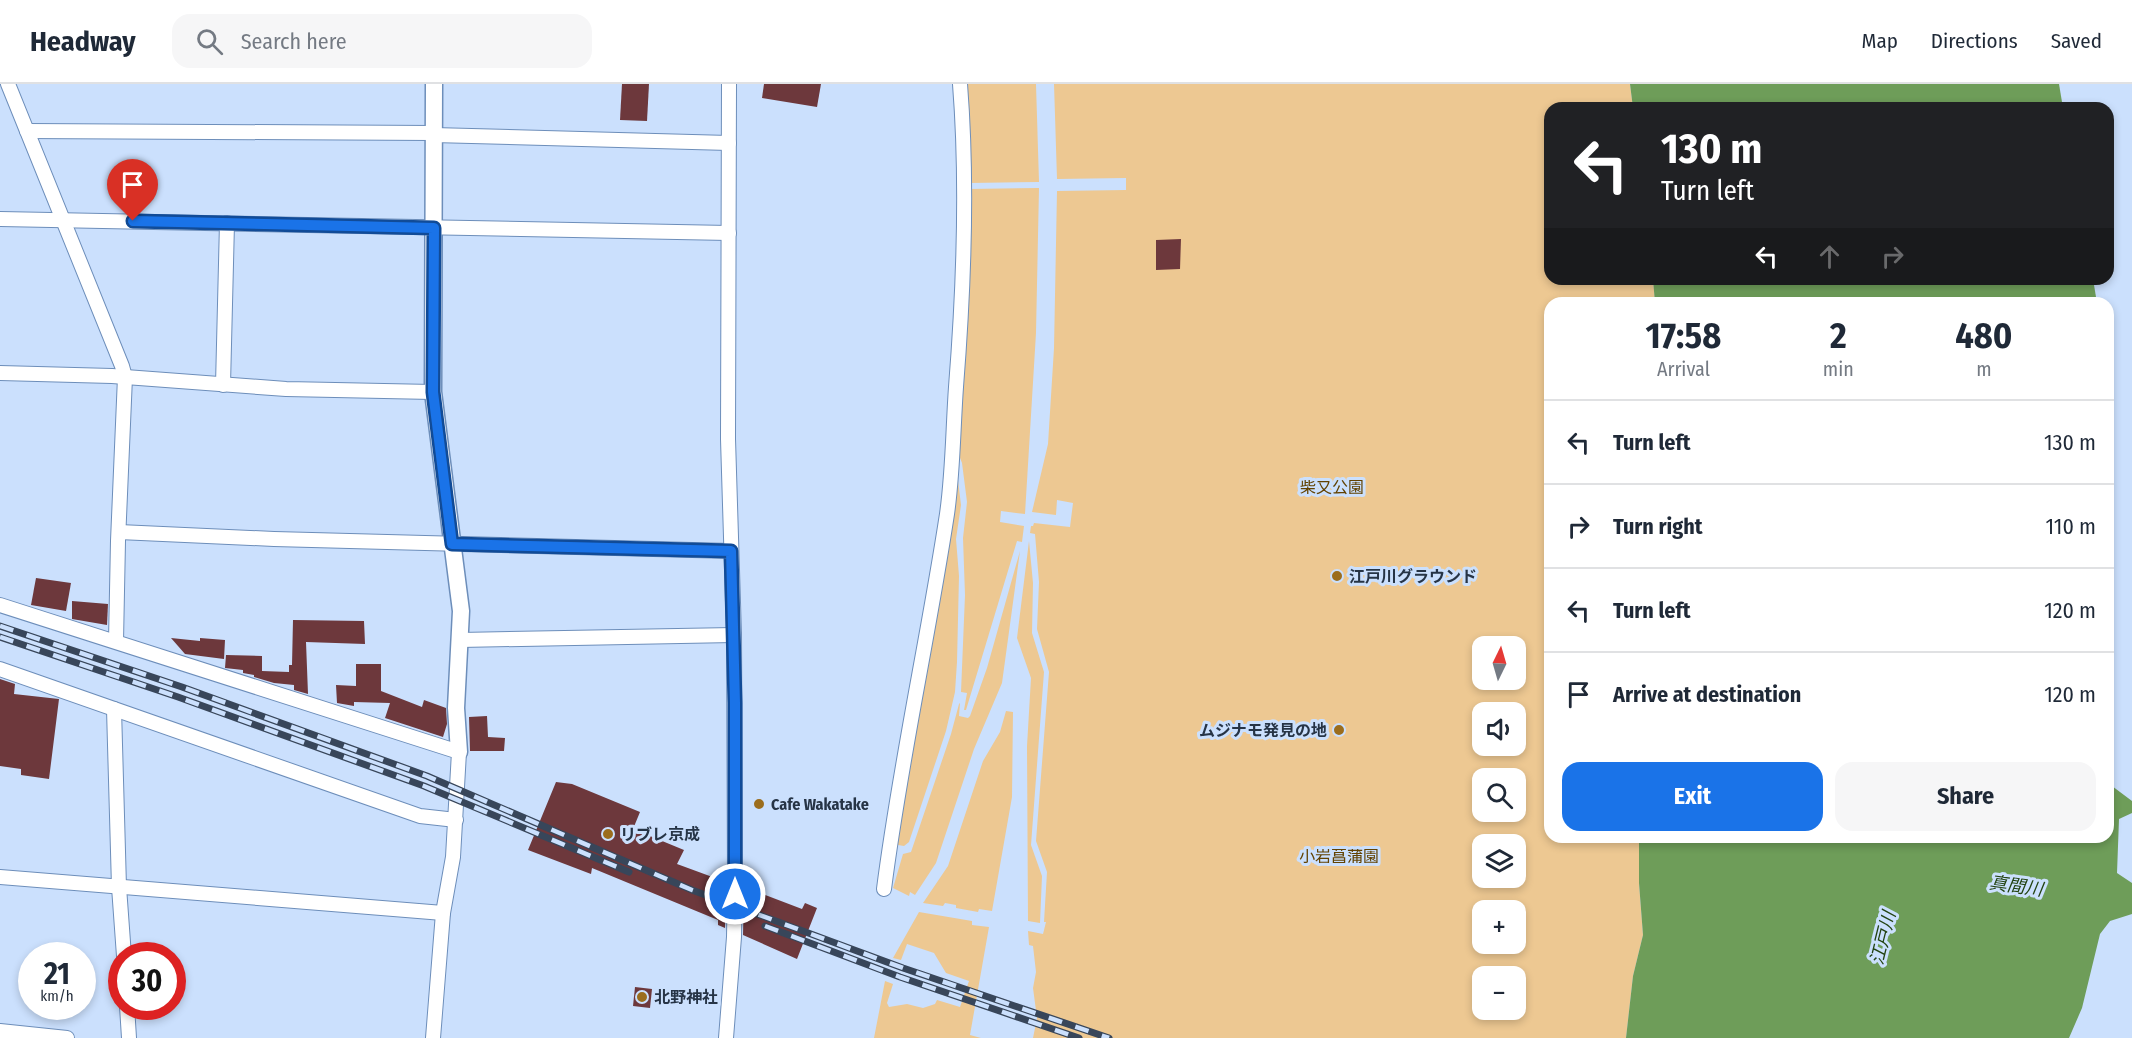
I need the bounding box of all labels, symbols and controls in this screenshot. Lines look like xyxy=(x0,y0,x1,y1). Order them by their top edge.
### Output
search box xyxy=(172,14,592,68)
text: Headway xyxy=(30,25,136,58)
icon: search xyxy=(193,25,226,58)
text: Search here xyxy=(241,28,347,55)
text: Map xyxy=(1861,28,1898,54)
text: Directions xyxy=(1931,28,2018,54)
text: Saved xyxy=(2051,28,2102,54)
text: 130 m xyxy=(1661,124,1762,174)
icon: left xyxy=(1562,126,1640,204)
pin xyxy=(107,159,158,221)
icon: arrive xyxy=(116,168,149,201)
text: Turn left xyxy=(1661,175,1754,207)
icon: left xyxy=(1750,240,1783,273)
icon: ahead xyxy=(1813,240,1846,273)
icon: right xyxy=(1876,240,1909,273)
text: 17:58 xyxy=(1646,314,1721,358)
text: 2 xyxy=(1830,314,1847,358)
text: 480 xyxy=(1955,314,2012,358)
text: Arrival xyxy=(1657,357,1710,381)
text: min xyxy=(1823,357,1854,381)
text: m xyxy=(1976,357,1992,381)
icon: left xyxy=(1562,426,1595,459)
text: Turn left xyxy=(1613,429,1691,456)
text: 130 m xyxy=(2044,429,2096,456)
park label: 柴又公園 xyxy=(1300,478,1364,497)
icon: right xyxy=(1562,510,1595,543)
text: Turn right xyxy=(1613,513,1702,540)
text: 110 m xyxy=(2046,513,2096,540)
place label: 江戸川グラウンド xyxy=(1349,567,1477,586)
marker: 江戸川グラウンド xyxy=(1330,569,1344,583)
icon: left xyxy=(1562,594,1595,627)
text: Turn left xyxy=(1613,597,1691,624)
text: 120 m xyxy=(2044,597,2096,624)
north arrow xyxy=(1472,636,1526,690)
map controls xyxy=(1472,636,1526,1020)
icon: arrive xyxy=(1562,678,1595,711)
text: Arrive at destination xyxy=(1613,681,1801,708)
text: 120 m xyxy=(2044,681,2096,708)
button: sound xyxy=(1472,702,1526,756)
place label: ムジナモ発見の地 xyxy=(1199,721,1327,740)
marker: ムジナモ発見の地 xyxy=(1332,723,1346,737)
button: Exit xyxy=(1562,762,1823,831)
button: Share xyxy=(1835,762,2096,831)
button: search xyxy=(1472,768,1526,822)
place label: Cafe Wakatake xyxy=(771,795,869,814)
marker: Cafe Wakatake xyxy=(752,797,766,811)
place label: リブレ京成 xyxy=(620,825,700,844)
marker: リブレ京成 xyxy=(601,827,615,841)
button: layers xyxy=(1472,834,1526,888)
park label: 小岩菖蒲園 xyxy=(1299,847,1379,866)
position arrow xyxy=(703,862,767,926)
water label: 真間川 xyxy=(1988,871,2046,901)
button: + xyxy=(1472,900,1526,954)
water label: 江戸川 xyxy=(1866,907,1901,967)
speed limit sign: 30 xyxy=(108,942,186,1020)
text: 21 xyxy=(44,956,70,992)
button: − xyxy=(1472,966,1526,1020)
text: km/h xyxy=(40,987,74,1005)
place label: 北野神社 xyxy=(654,988,718,1007)
marker: 北野神社 xyxy=(635,990,649,1004)

